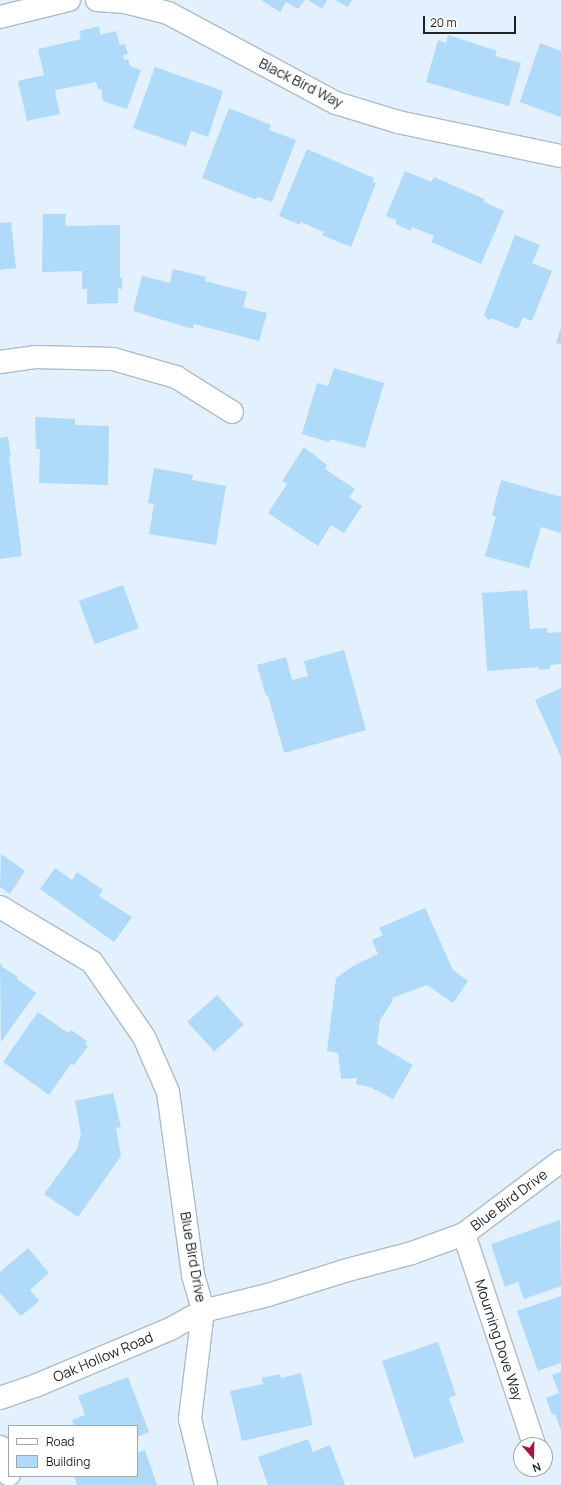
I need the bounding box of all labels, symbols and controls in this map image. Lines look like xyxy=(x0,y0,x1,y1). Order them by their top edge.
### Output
scale bar xyxy=(425,8,518,34)
text: 20 m xyxy=(430,14,457,31)
street label: Black Bird Way xyxy=(256,55,346,111)
street label: Blue Bird Drive xyxy=(467,1166,551,1234)
street label: Blue Bird Drive xyxy=(177,1210,209,1304)
street label: Mourning Dove Way xyxy=(471,1277,527,1403)
street label: Oak Hollow Road xyxy=(51,1328,155,1386)
legend xyxy=(8,1425,138,1477)
text: Road xyxy=(46,1433,74,1450)
north arrow xyxy=(513,1437,553,1477)
text: Building xyxy=(46,1453,90,1470)
text: N xyxy=(531,1459,543,1476)

